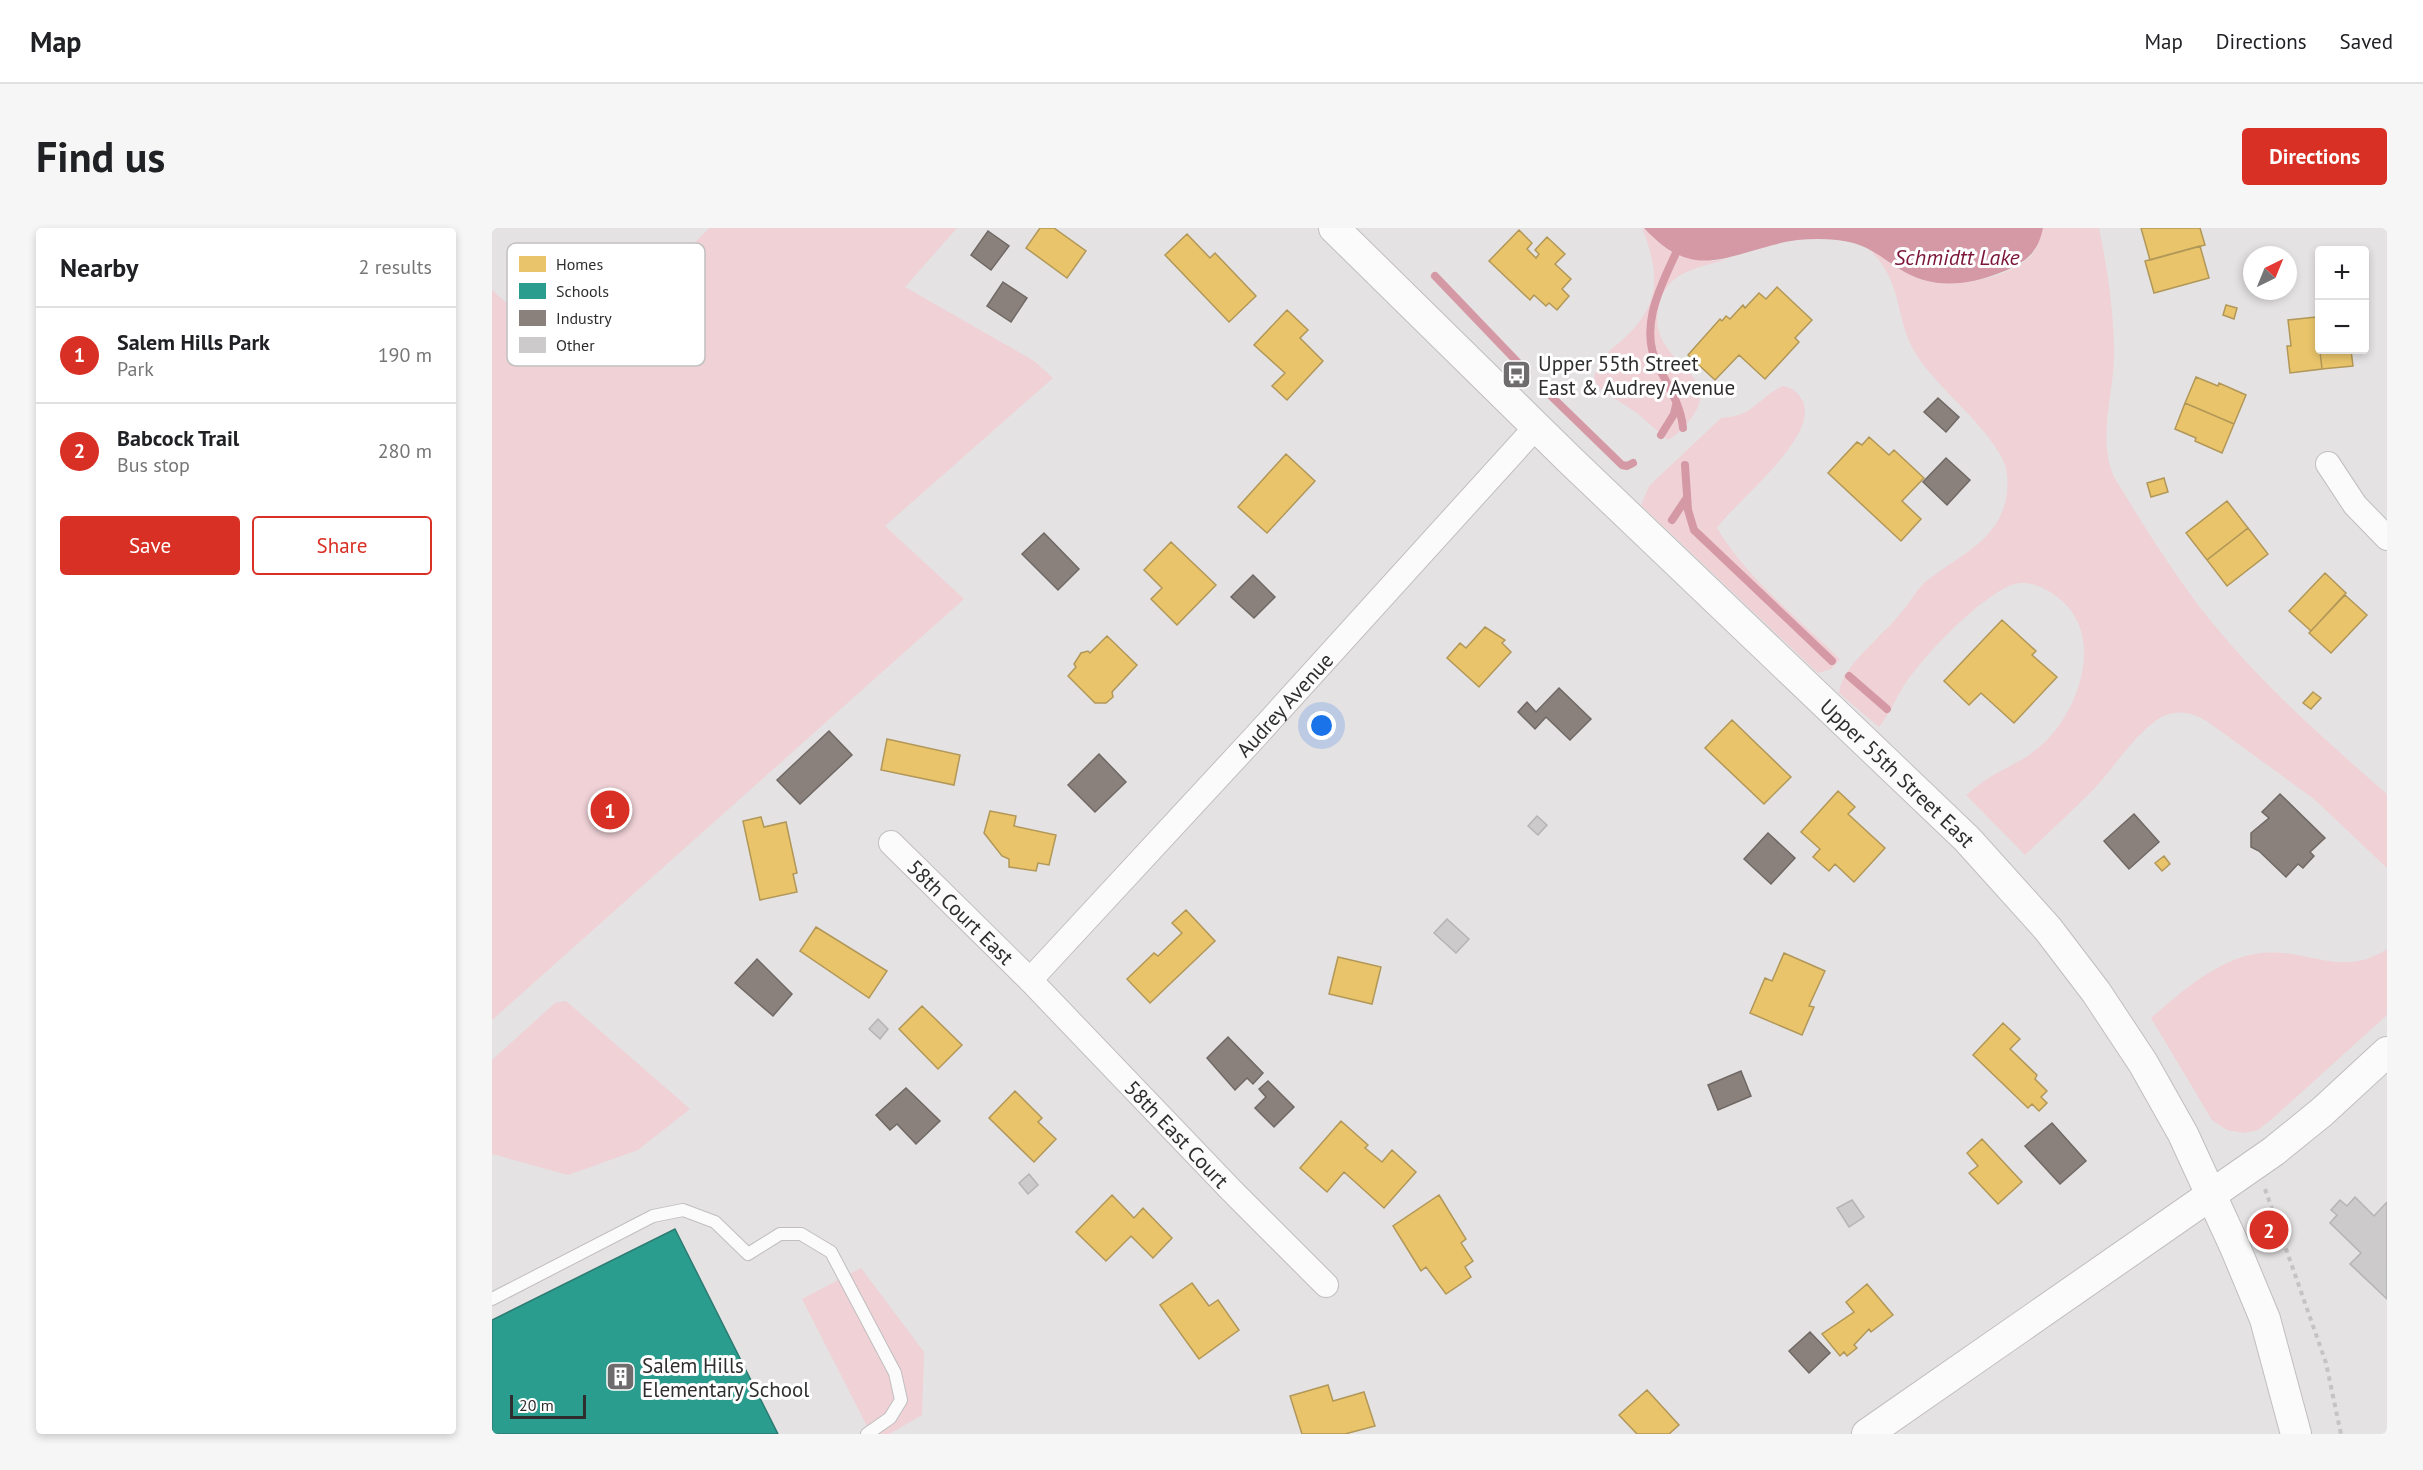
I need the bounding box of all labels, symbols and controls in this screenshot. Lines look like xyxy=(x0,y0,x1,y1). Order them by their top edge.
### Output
text: Map xyxy=(30,23,81,60)
text: Map xyxy=(2144,28,2183,55)
text: Directions xyxy=(2216,28,2307,55)
text: Saved xyxy=(2340,28,2393,55)
button: Directions xyxy=(2242,128,2387,185)
text: Find us xyxy=(36,129,165,184)
legend xyxy=(507,243,705,366)
water label: Schmidtt Lake xyxy=(1894,243,2021,271)
north arrow xyxy=(2243,246,2297,300)
map controls xyxy=(2315,246,2369,354)
button: + xyxy=(2315,246,2369,300)
text: Nearby xyxy=(60,251,138,284)
text: 2 results xyxy=(359,254,432,280)
text: Homes xyxy=(556,254,603,274)
text: Schools xyxy=(556,281,609,301)
button: − xyxy=(2315,300,2369,354)
text: Industry xyxy=(556,308,612,328)
text: Salem Hills Park xyxy=(117,328,270,356)
text: Other xyxy=(556,335,595,355)
text: 1 xyxy=(74,342,85,368)
text: 190 m xyxy=(378,342,432,368)
place label: Upper 55th Street East & Audrey Avenue xyxy=(1538,350,1735,401)
text: Park xyxy=(117,356,154,382)
bus stop icon: Upper 55th Street East & Audrey Avenue xyxy=(1501,359,1533,391)
text: Babcock Trail xyxy=(117,424,239,452)
text: 2 xyxy=(74,438,85,464)
text: 280 m xyxy=(378,438,432,464)
text: Bus stop xyxy=(117,452,190,478)
button: Save xyxy=(60,516,240,575)
button: Share xyxy=(252,516,432,575)
street label: Audrey Avenue xyxy=(1230,647,1339,762)
street label: Upper 55th Street East xyxy=(1815,693,1981,853)
your location xyxy=(1307,711,1336,740)
pin: 1 xyxy=(590,788,630,832)
street label: 58th Court East xyxy=(902,853,1020,970)
street label: 58th East Court xyxy=(1119,1074,1235,1193)
pin: 2 xyxy=(2250,1208,2288,1252)
place label: Salem Hills Elementary School xyxy=(642,1352,809,1403)
building icon: Salem Hills Elementary School xyxy=(605,1361,637,1393)
scale bar xyxy=(510,1392,586,1420)
text: 20 m xyxy=(519,1395,554,1415)

